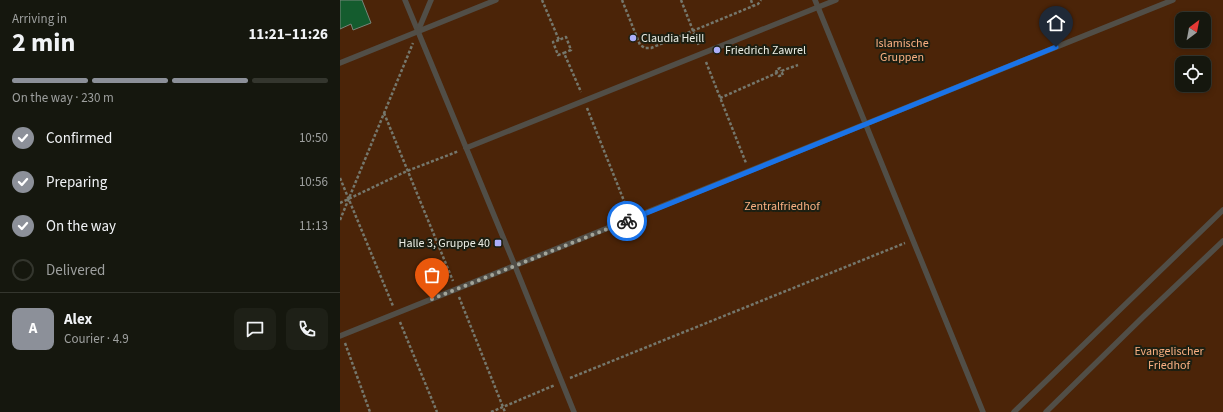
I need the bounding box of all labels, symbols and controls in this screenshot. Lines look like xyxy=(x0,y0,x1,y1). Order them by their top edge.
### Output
pin xyxy=(1039,6,1073,47)
text: Arriving in xyxy=(12,10,67,28)
icon: home xyxy=(1045,12,1067,34)
north arrow xyxy=(1175,12,1211,48)
map controls xyxy=(1175,12,1211,92)
text: 2 min xyxy=(12,24,75,61)
text: 11:21–11:26 xyxy=(248,24,328,45)
place label: Claudia Heill xyxy=(641,30,704,47)
marker: Claudia Heill xyxy=(628,33,638,43)
park label: Islamische Gruppen xyxy=(875,35,929,66)
place label: Friedrich Zawrel xyxy=(725,42,806,59)
marker: Friedrich Zawrel xyxy=(712,45,722,55)
button: locate xyxy=(1175,56,1211,92)
text: On the way · 230 m xyxy=(12,89,114,107)
icon: check xyxy=(12,127,34,149)
text: Confirmed xyxy=(46,128,112,149)
text: 10:50 xyxy=(299,129,328,147)
icon: check xyxy=(12,171,34,193)
text: Preparing xyxy=(46,172,107,193)
text: 10:56 xyxy=(299,173,328,191)
park label: Zentralfriedhof xyxy=(744,198,820,215)
courier xyxy=(607,201,647,241)
icon: bike xyxy=(616,210,638,232)
icon: check xyxy=(12,215,34,237)
text: On the way xyxy=(46,216,116,237)
text: 11:13 xyxy=(299,217,328,235)
place label: Halle 3, Gruppe 40 xyxy=(399,235,490,252)
marker: Halle 3, Gruppe 40 xyxy=(493,238,503,248)
pin xyxy=(415,258,449,299)
text: Delivered xyxy=(46,260,105,281)
icon: bag xyxy=(421,264,443,286)
button: chat xyxy=(234,308,276,350)
button: phone xyxy=(286,308,328,350)
text: Alex xyxy=(64,309,92,330)
text: A xyxy=(29,318,37,339)
text: Courier · 4.9 xyxy=(64,330,129,348)
park label: Evangelischer Friedhof xyxy=(1134,343,1204,374)

